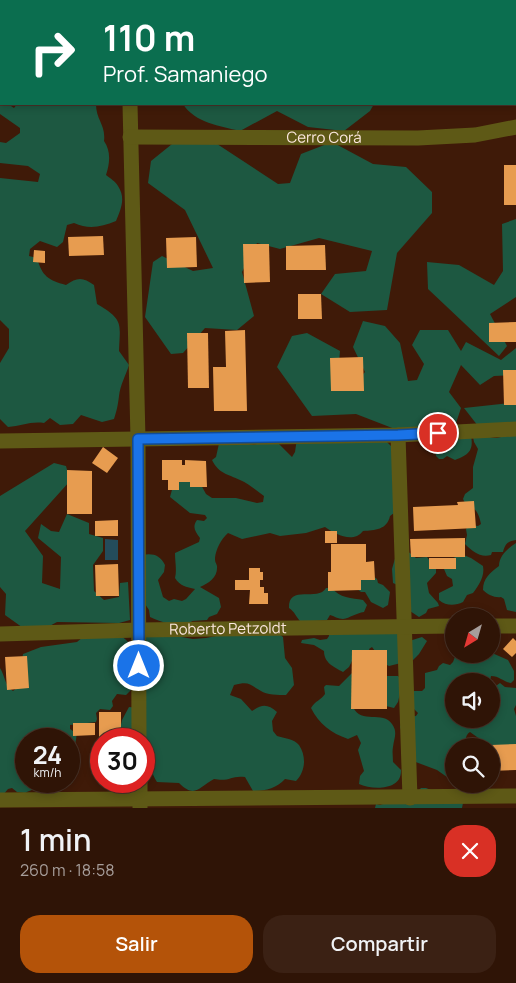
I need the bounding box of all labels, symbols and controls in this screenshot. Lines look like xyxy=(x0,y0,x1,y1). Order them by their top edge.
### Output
text: 110 m xyxy=(103,14,195,62)
icon: right xyxy=(20,20,85,85)
text: Prof. Samaniego xyxy=(103,59,267,89)
street label: Cerro Corá xyxy=(286,127,362,148)
pin xyxy=(417,412,459,454)
icon: arrive xyxy=(424,419,452,447)
north arrow xyxy=(445,608,500,662)
map controls xyxy=(445,608,500,793)
street label: Roberto Petzoldt xyxy=(169,617,287,640)
position arrow xyxy=(112,639,164,691)
button: sound xyxy=(445,673,500,728)
speed limit sign: 30 xyxy=(90,728,155,793)
text: 24 xyxy=(33,737,62,772)
button: search xyxy=(445,738,500,793)
text: km/h xyxy=(34,764,61,781)
text: 1 min xyxy=(20,819,92,860)
button: close xyxy=(444,825,496,877)
text: 260 m · 18:58 xyxy=(20,859,114,881)
button: Salir xyxy=(20,915,253,973)
button: Compartir xyxy=(263,915,496,973)

